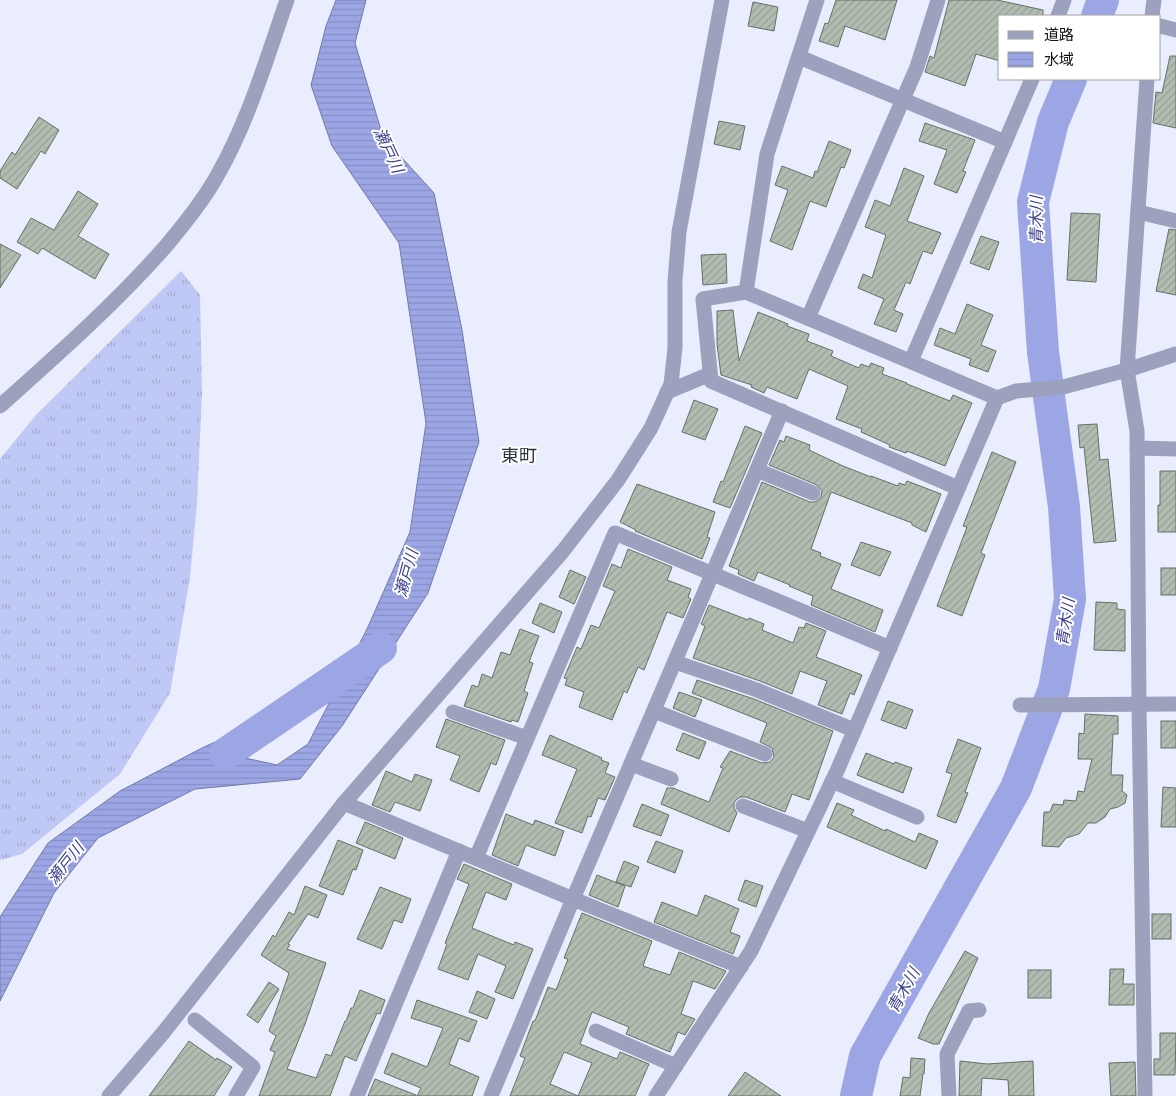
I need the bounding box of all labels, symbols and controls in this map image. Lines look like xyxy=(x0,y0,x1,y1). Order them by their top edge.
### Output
legend xyxy=(998,15,1161,80)
text: 道路 xyxy=(1044,25,1074,44)
text: 水域 xyxy=(1044,50,1074,69)
water label: 瀬戸川 xyxy=(370,124,408,178)
water label: 青木川 xyxy=(1027,194,1046,244)
district label: 東町 xyxy=(501,445,537,467)
water label: 瀬戸川 xyxy=(391,546,422,599)
water label: 青木川 xyxy=(1053,595,1079,647)
water label: 瀬戸川 xyxy=(43,837,89,888)
water label: 青木川 xyxy=(883,963,924,1016)

